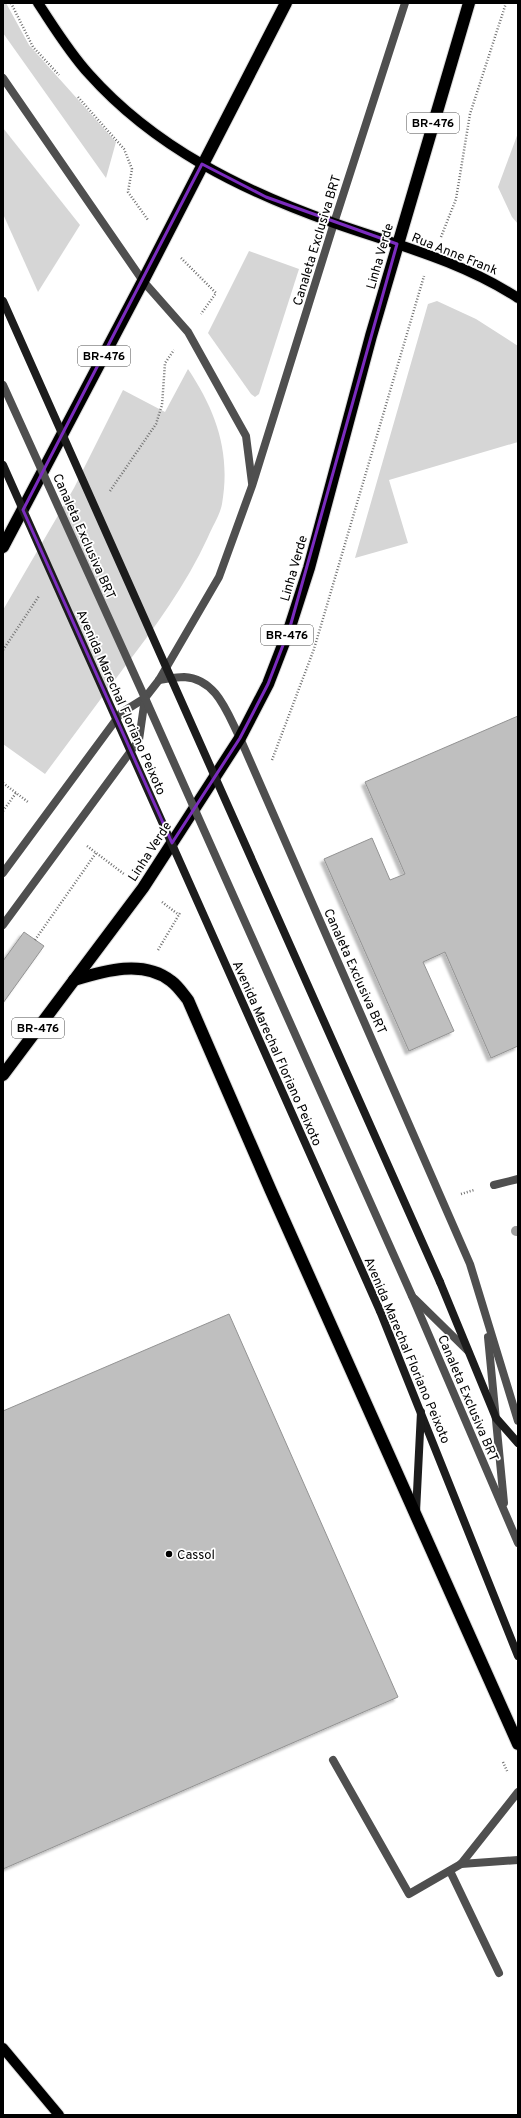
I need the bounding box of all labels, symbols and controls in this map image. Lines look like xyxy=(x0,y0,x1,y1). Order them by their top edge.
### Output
road number: BR-476 xyxy=(407,113,459,133)
street label: Canaleta Exclusiva BRT xyxy=(290,173,345,308)
street label: Linha Verde xyxy=(364,222,398,291)
street label: Rua Anne Frank xyxy=(409,230,500,279)
road number: BR-476 xyxy=(78,346,130,366)
street label: Canaleta Exclusiva BRT xyxy=(48,471,118,602)
street label: Linha Verde xyxy=(278,534,312,603)
street label: Avenida Marechal Floriano Peixoto xyxy=(72,608,168,798)
road number: BR-476 xyxy=(261,625,313,645)
street label: Linha Verde xyxy=(125,819,176,885)
street label: Canaleta Exclusiva BRT xyxy=(319,906,389,1037)
street label: Avenida Marechal Floriano Peixoto xyxy=(228,959,324,1149)
road number: BR-476 xyxy=(12,1018,64,1038)
street label: Avenida Marechal Floriano Peixoto xyxy=(360,1255,453,1446)
street label: Canaleta Exclusiva BRT xyxy=(433,1333,501,1465)
place label: Cassol xyxy=(177,1548,215,1564)
marker: Cassol xyxy=(164,1549,174,1559)

